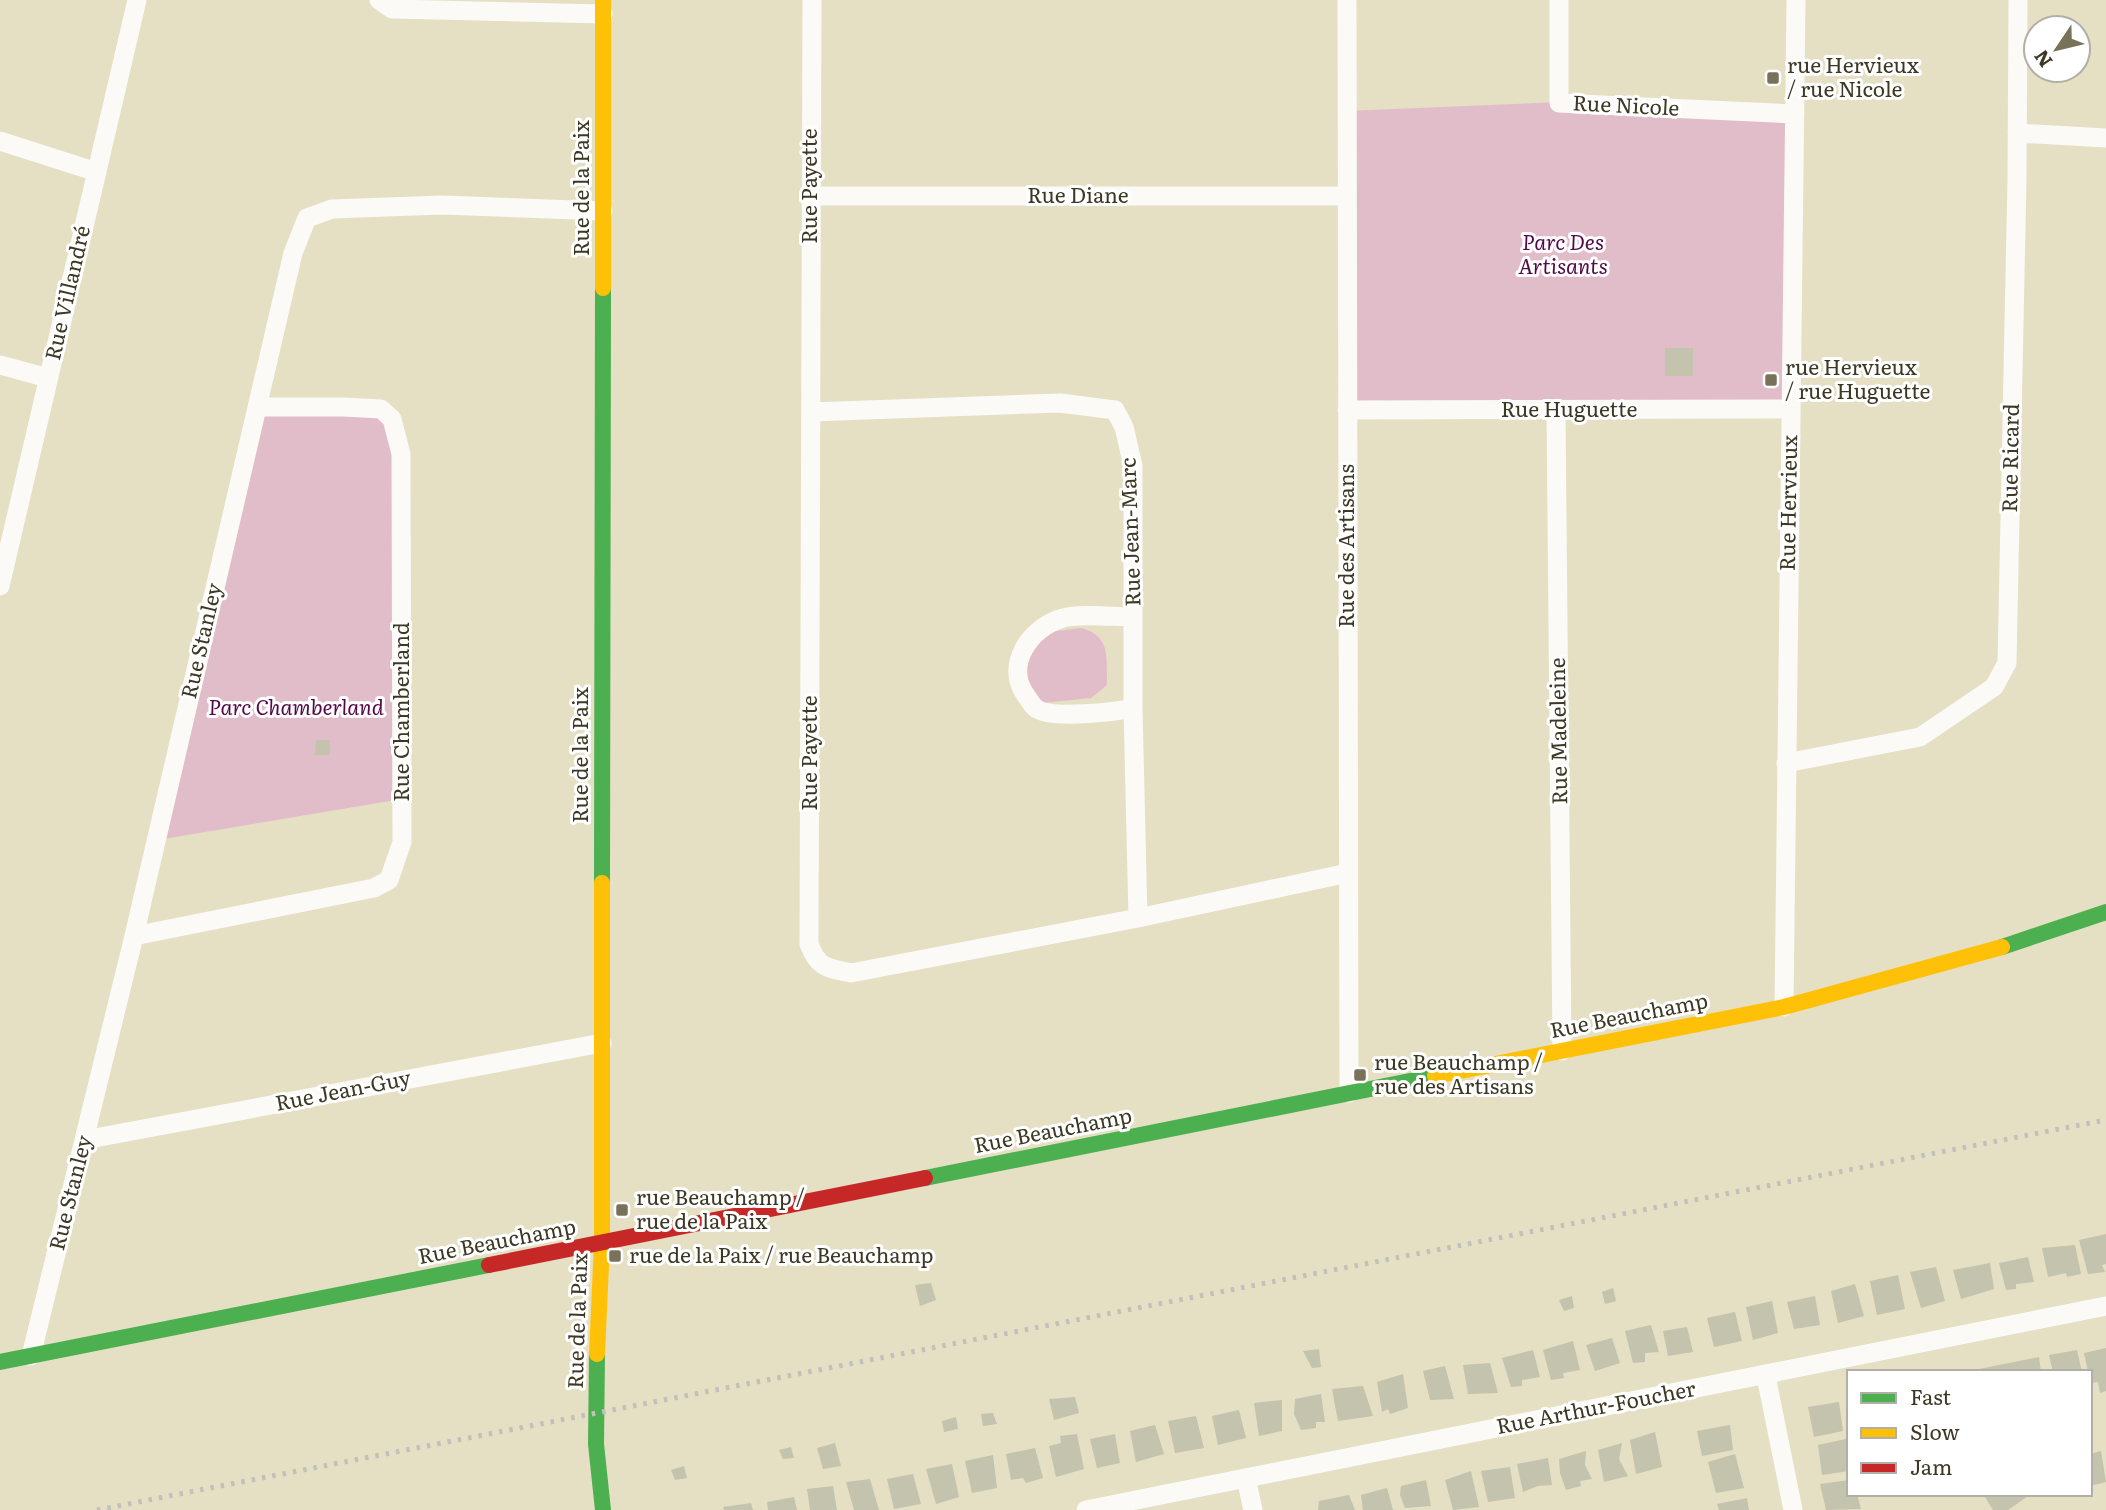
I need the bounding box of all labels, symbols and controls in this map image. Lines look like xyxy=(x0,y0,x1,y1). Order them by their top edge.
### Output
north arrow xyxy=(2022,14,2092,84)
text: N xyxy=(2026,45,2058,74)
place label: rue Hervieux / rue Nicole xyxy=(1787,48,1919,103)
marker: rue Hervieux / rue Nicole xyxy=(1765,70,1781,86)
street label: Rue Nicole xyxy=(1572,85,1680,122)
street label: Rue de la Paix xyxy=(564,120,595,256)
street label: Rue Payette xyxy=(792,128,823,244)
street label: Rue Diane xyxy=(1027,178,1129,209)
street label: Rue Villandré xyxy=(35,222,96,363)
park label: Parc Des Artisants xyxy=(1518,225,1608,280)
place label: rue Hervieux / rue Huguette xyxy=(1785,350,1931,405)
marker: rue Hervieux / rue Huguette xyxy=(1763,372,1779,388)
street label: Rue Huguette xyxy=(1501,392,1637,423)
street label: Rue Ricard xyxy=(1992,403,2025,513)
street label: Rue Hervieux xyxy=(1770,435,1803,571)
street label: Rue Jean-Marc xyxy=(1110,457,1147,607)
street label: Rue des Artisans xyxy=(1329,464,1360,628)
street label: Rue Stanley xyxy=(171,579,228,701)
street label: Rue Chamberland xyxy=(384,622,415,802)
street label: Rue Madeleine xyxy=(1540,657,1573,805)
street label: Rue de la Paix xyxy=(563,687,594,823)
park label: Parc Chamberland xyxy=(208,690,384,721)
street label: Rue Payette xyxy=(792,695,823,811)
street label: Rue Beauchamp xyxy=(1547,983,1710,1044)
place label: rue Beauchamp / rue des Artisans xyxy=(1374,1045,1543,1100)
street label: Rue Jean-Guy xyxy=(272,1060,414,1117)
marker: rue Beauchamp / rue des Artisans xyxy=(1352,1067,1368,1083)
street label: Rue Beauchamp xyxy=(971,1098,1134,1159)
street label: Rue Stanley xyxy=(39,1131,98,1253)
place label: rue Beauchamp / rue de la Paix xyxy=(636,1180,805,1235)
marker: rue Beauchamp / rue de la Paix xyxy=(614,1202,630,1218)
street label: Rue Beauchamp xyxy=(415,1209,578,1270)
place label: rue de la Paix / rue Beauchamp xyxy=(629,1238,934,1269)
marker: rue de la Paix / rue Beauchamp xyxy=(607,1248,623,1264)
street label: Rue de la Paix xyxy=(558,1252,593,1389)
legend xyxy=(1847,1370,2092,1496)
street label: Rue Arthur-Foucher xyxy=(1493,1371,1698,1440)
text: Fast xyxy=(1910,1380,1951,1411)
text: Slow xyxy=(1910,1415,1960,1446)
text: Jam xyxy=(1910,1450,1952,1481)

